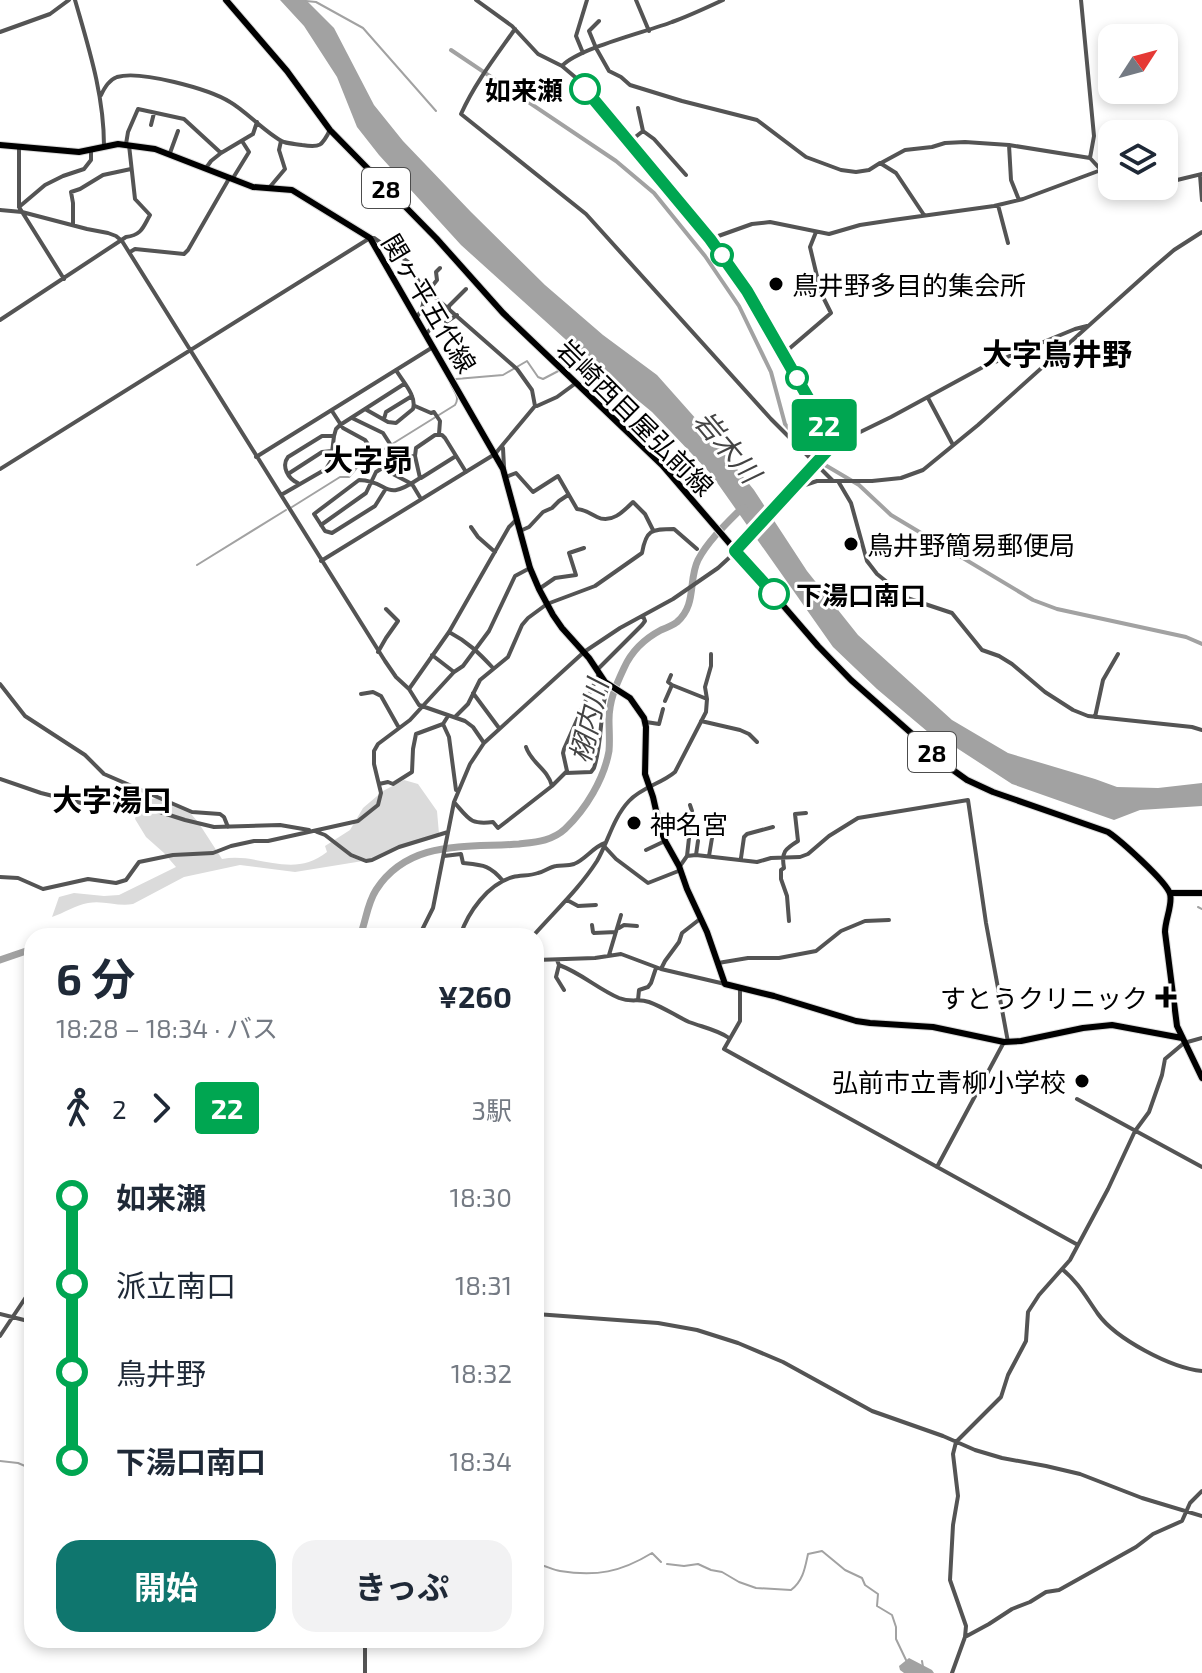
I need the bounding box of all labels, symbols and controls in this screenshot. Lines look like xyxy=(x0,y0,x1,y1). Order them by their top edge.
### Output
north arrow xyxy=(1098,24,1178,104)
map controls xyxy=(1098,24,1178,200)
place label: 如来瀬 xyxy=(485,74,563,105)
marker: 如来瀬 xyxy=(570,74,600,104)
button: layers xyxy=(1098,120,1178,200)
road number: 28 xyxy=(362,168,410,208)
street label: 関ヶ平五代線 xyxy=(377,228,483,378)
unlabelled marker xyxy=(711,244,733,266)
place label: 鳥井野多目的集会所 xyxy=(792,269,1026,300)
marker: 鳥井野多目的集会所 xyxy=(767,275,785,293)
street label: 岩崎西目屋弘前線 xyxy=(551,332,721,502)
district label: 大字鳥井野 xyxy=(982,335,1132,371)
unlabelled marker xyxy=(786,367,808,389)
line badge: 22 xyxy=(788,399,860,451)
water label: 岩木川 xyxy=(688,403,770,491)
text: 22 xyxy=(808,408,840,442)
district label: 大字昴 xyxy=(323,441,413,477)
place label: 鳥井野簡易郵便局 xyxy=(867,529,1075,560)
marker: 鳥井野簡易郵便局 xyxy=(842,535,860,553)
marker: 下湯口南口 xyxy=(759,579,789,609)
place label: 下湯口南口 xyxy=(796,579,926,610)
water label: 栩内川 xyxy=(562,673,615,766)
road number: 28 xyxy=(908,732,956,772)
district label: 大字湯口 xyxy=(52,781,172,817)
place label: 神名宮 xyxy=(650,808,728,839)
marker: 神名宮 xyxy=(625,814,643,832)
text: 6 分 xyxy=(56,951,135,1004)
text: ¥260 xyxy=(438,978,512,1014)
place label: すとうクリニック xyxy=(940,982,1148,1013)
marker: すとうクリニック xyxy=(1155,986,1177,1008)
text: 18:28 – 18:34 · バス xyxy=(56,1012,278,1043)
place label: 弘前市立青柳小学校 xyxy=(832,1066,1066,1097)
marker: 弘前市立青柳小学校 xyxy=(1073,1072,1091,1090)
icon: walk xyxy=(56,1086,100,1130)
icon: forward xyxy=(139,1086,183,1130)
text: 22 xyxy=(211,1091,243,1125)
text: 2 xyxy=(112,1093,127,1124)
text: 3駅 xyxy=(472,1094,512,1125)
text: 如来瀬 xyxy=(116,1179,206,1215)
text: 18:30 xyxy=(450,1181,512,1212)
text: 派立南口 xyxy=(116,1267,236,1303)
text: 18:31 xyxy=(455,1269,512,1300)
text: 鳥井野 xyxy=(116,1355,206,1391)
text: 18:32 xyxy=(451,1357,512,1388)
text: 下湯口南口 xyxy=(116,1443,266,1479)
text: 18:34 xyxy=(449,1445,512,1476)
button: 開始 xyxy=(56,1540,276,1632)
button: きっぷ xyxy=(292,1540,512,1632)

